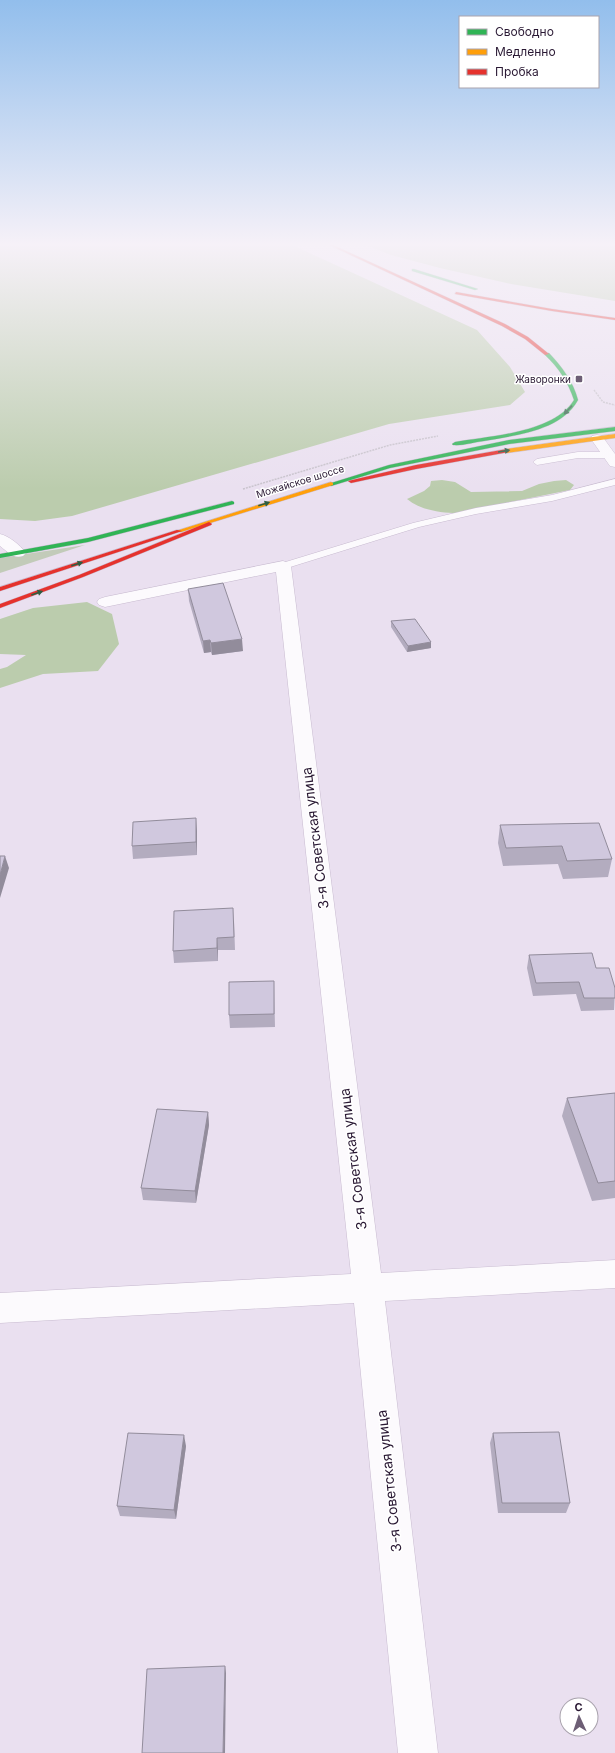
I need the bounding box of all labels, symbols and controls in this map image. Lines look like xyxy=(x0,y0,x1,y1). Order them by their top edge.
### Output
legend xyxy=(459,16,599,88)
text: Свободно xyxy=(495,24,554,39)
text: Медленно xyxy=(495,44,556,59)
text: Пробка xyxy=(495,64,539,79)
place label: Жаворонки xyxy=(515,373,571,385)
marker: Жаворонки xyxy=(574,374,584,384)
one-way arrow xyxy=(564,406,573,415)
one-way arrow xyxy=(498,448,510,454)
street label: Можайское шоссе xyxy=(255,462,346,500)
one-way arrow xyxy=(258,500,270,506)
one-way arrow xyxy=(71,561,83,567)
one-way arrow xyxy=(31,589,43,595)
street label: 3-я Советская улица xyxy=(297,766,332,910)
street label: 3-я Советская улица xyxy=(335,1087,370,1231)
street label: 3-я Советская улица xyxy=(373,1409,404,1553)
north arrow xyxy=(559,1697,599,1737)
text: С xyxy=(574,1700,583,1714)

